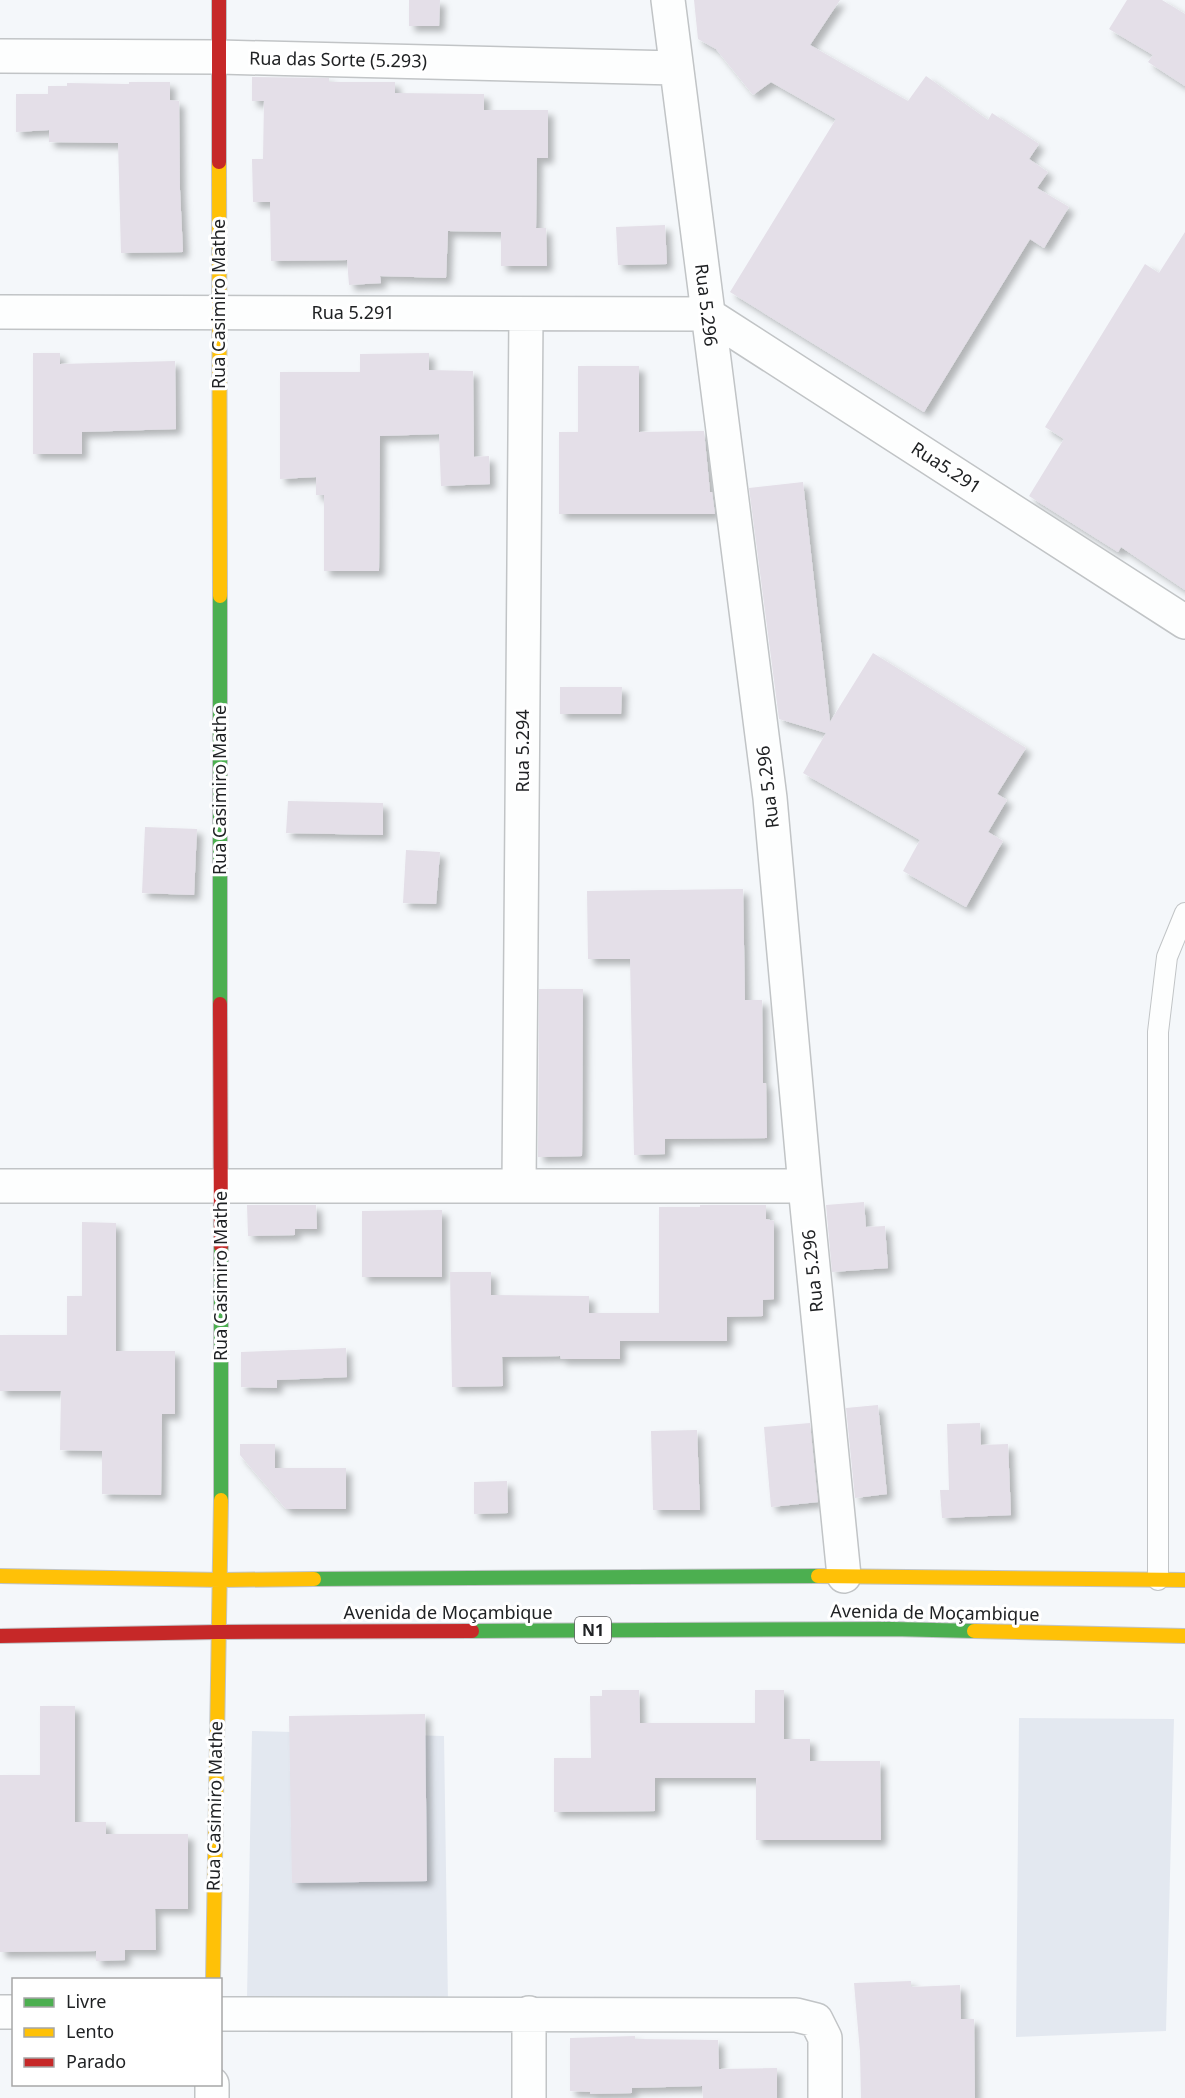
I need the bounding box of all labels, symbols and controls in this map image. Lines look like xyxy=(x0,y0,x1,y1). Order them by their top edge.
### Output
street label: Rua das Sorte (5.293) xyxy=(249,45,427,73)
street label: Rua Casimiro Mathe xyxy=(206,219,230,389)
street label: Rua 5.296 xyxy=(690,262,724,348)
street label: Rua 5.291 xyxy=(311,300,395,324)
street label: Rua5.291 xyxy=(907,436,986,499)
street label: Rua Casimiro Mathe xyxy=(207,705,231,875)
street label: Rua 5.294 xyxy=(510,709,534,793)
street label: Rua 5.296 xyxy=(750,744,784,830)
street label: Rua Casimiro Mathe xyxy=(208,1191,232,1361)
street label: Rua 5.296 xyxy=(796,1229,828,1314)
street label: Avenida de Moçambique xyxy=(830,1598,1040,1626)
street label: Avenida de Moçambique xyxy=(343,1600,553,1624)
road number: N1 xyxy=(575,1617,611,1643)
street label: Rua Casimiro Mathe xyxy=(201,1721,227,1891)
legend xyxy=(12,1978,222,2086)
text: Livre xyxy=(66,1989,106,2013)
text: Lento xyxy=(66,2019,114,2043)
text: Parado xyxy=(66,2049,126,2073)

